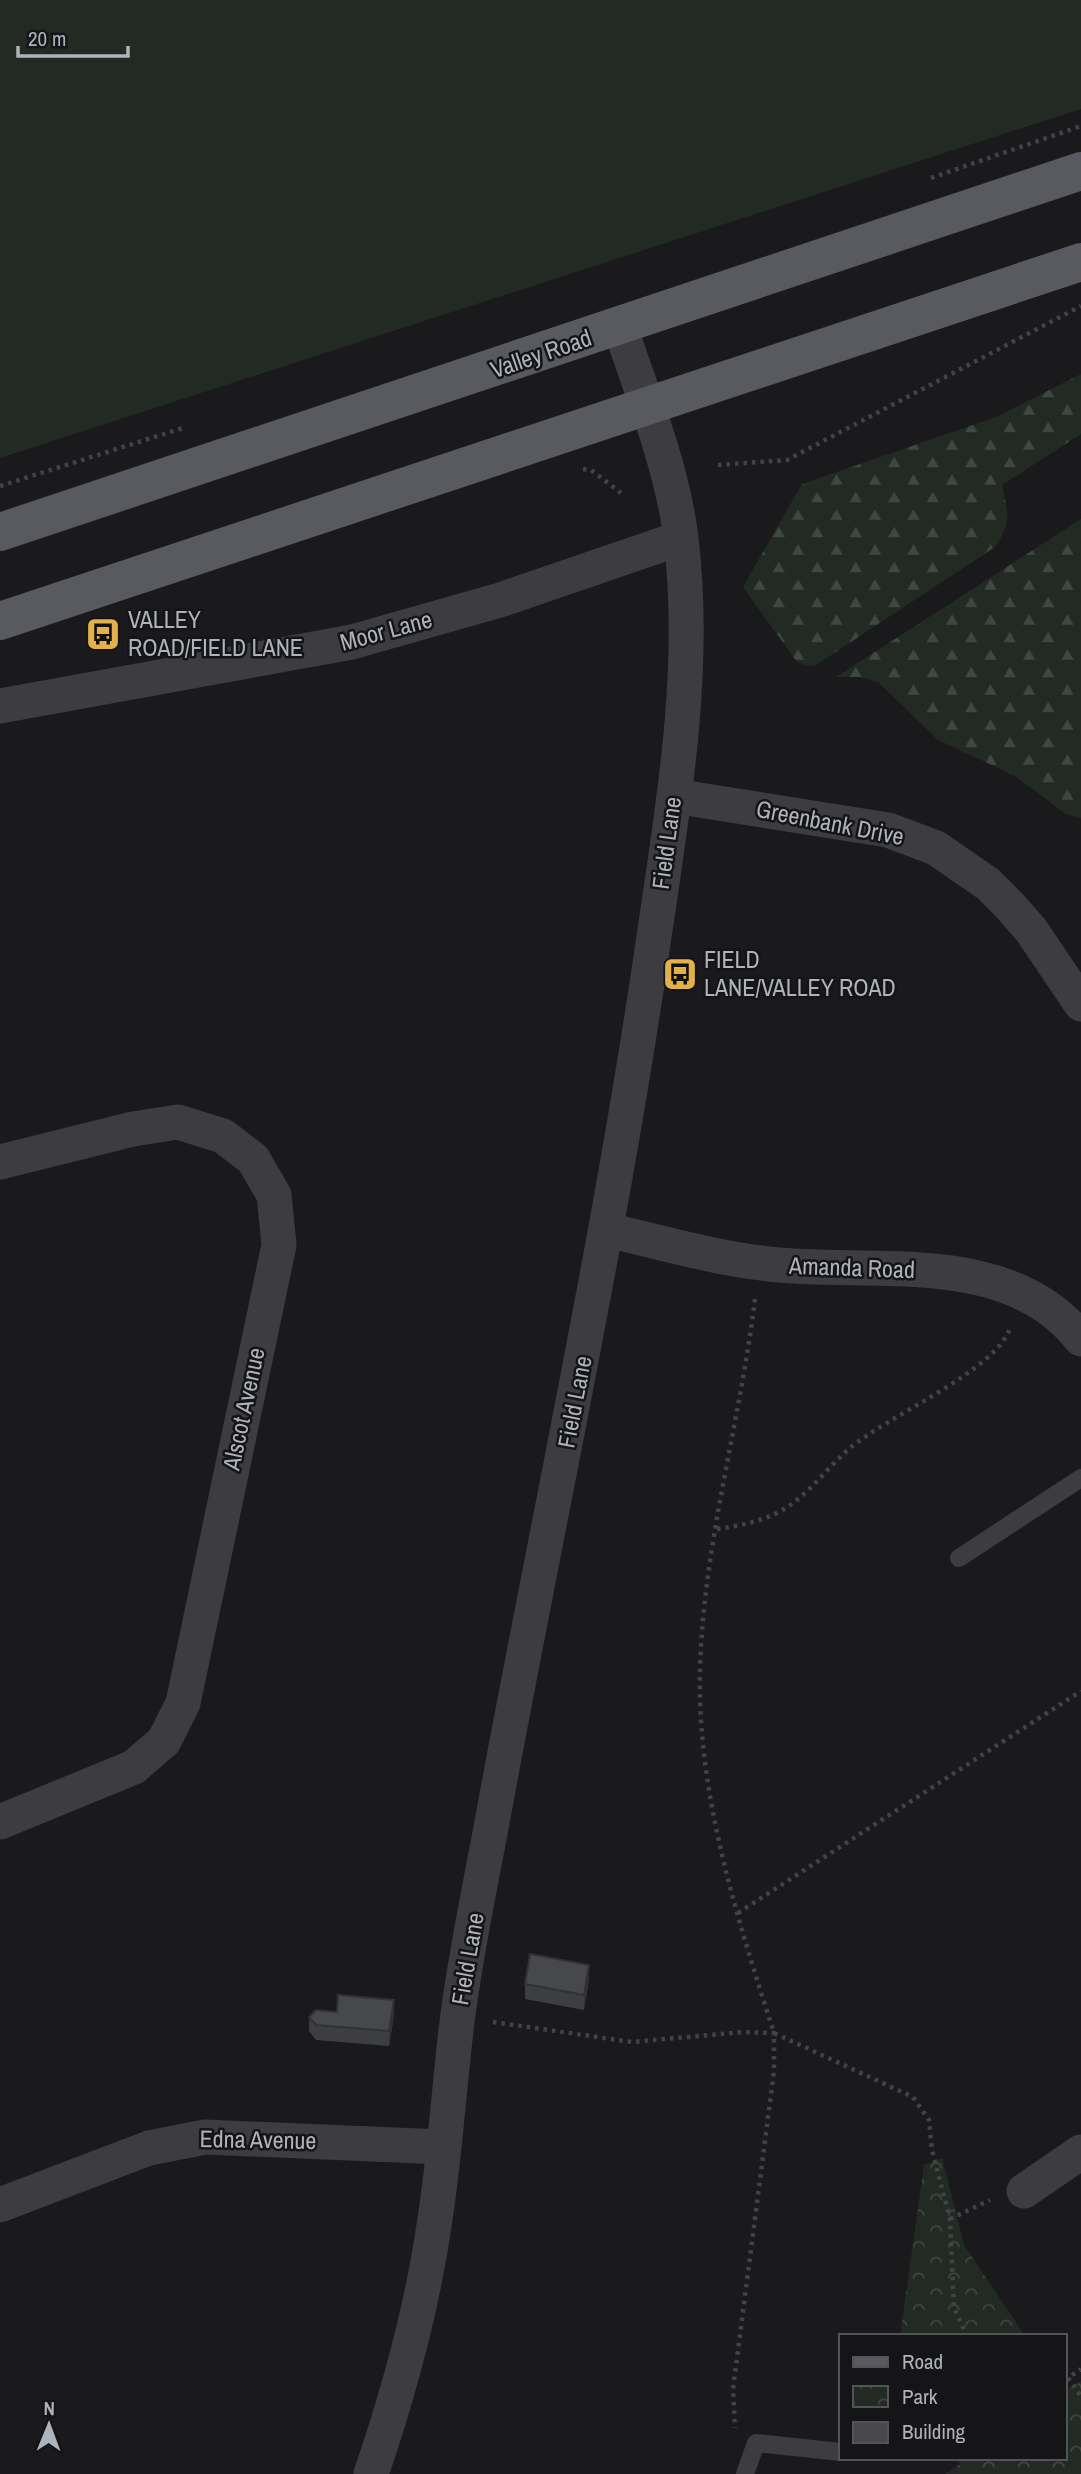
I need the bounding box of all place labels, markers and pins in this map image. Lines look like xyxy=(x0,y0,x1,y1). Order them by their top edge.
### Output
place label: VALLEY ROAD/FIELD LANE xyxy=(128,603,303,663)
bus stop icon: VALLEY ROAD/FIELD LANE xyxy=(84,615,122,653)
place label: FIELD LANE/VALLEY ROAD xyxy=(704,943,896,1003)
bus stop icon: FIELD LANE/VALLEY ROAD xyxy=(661,955,699,993)

